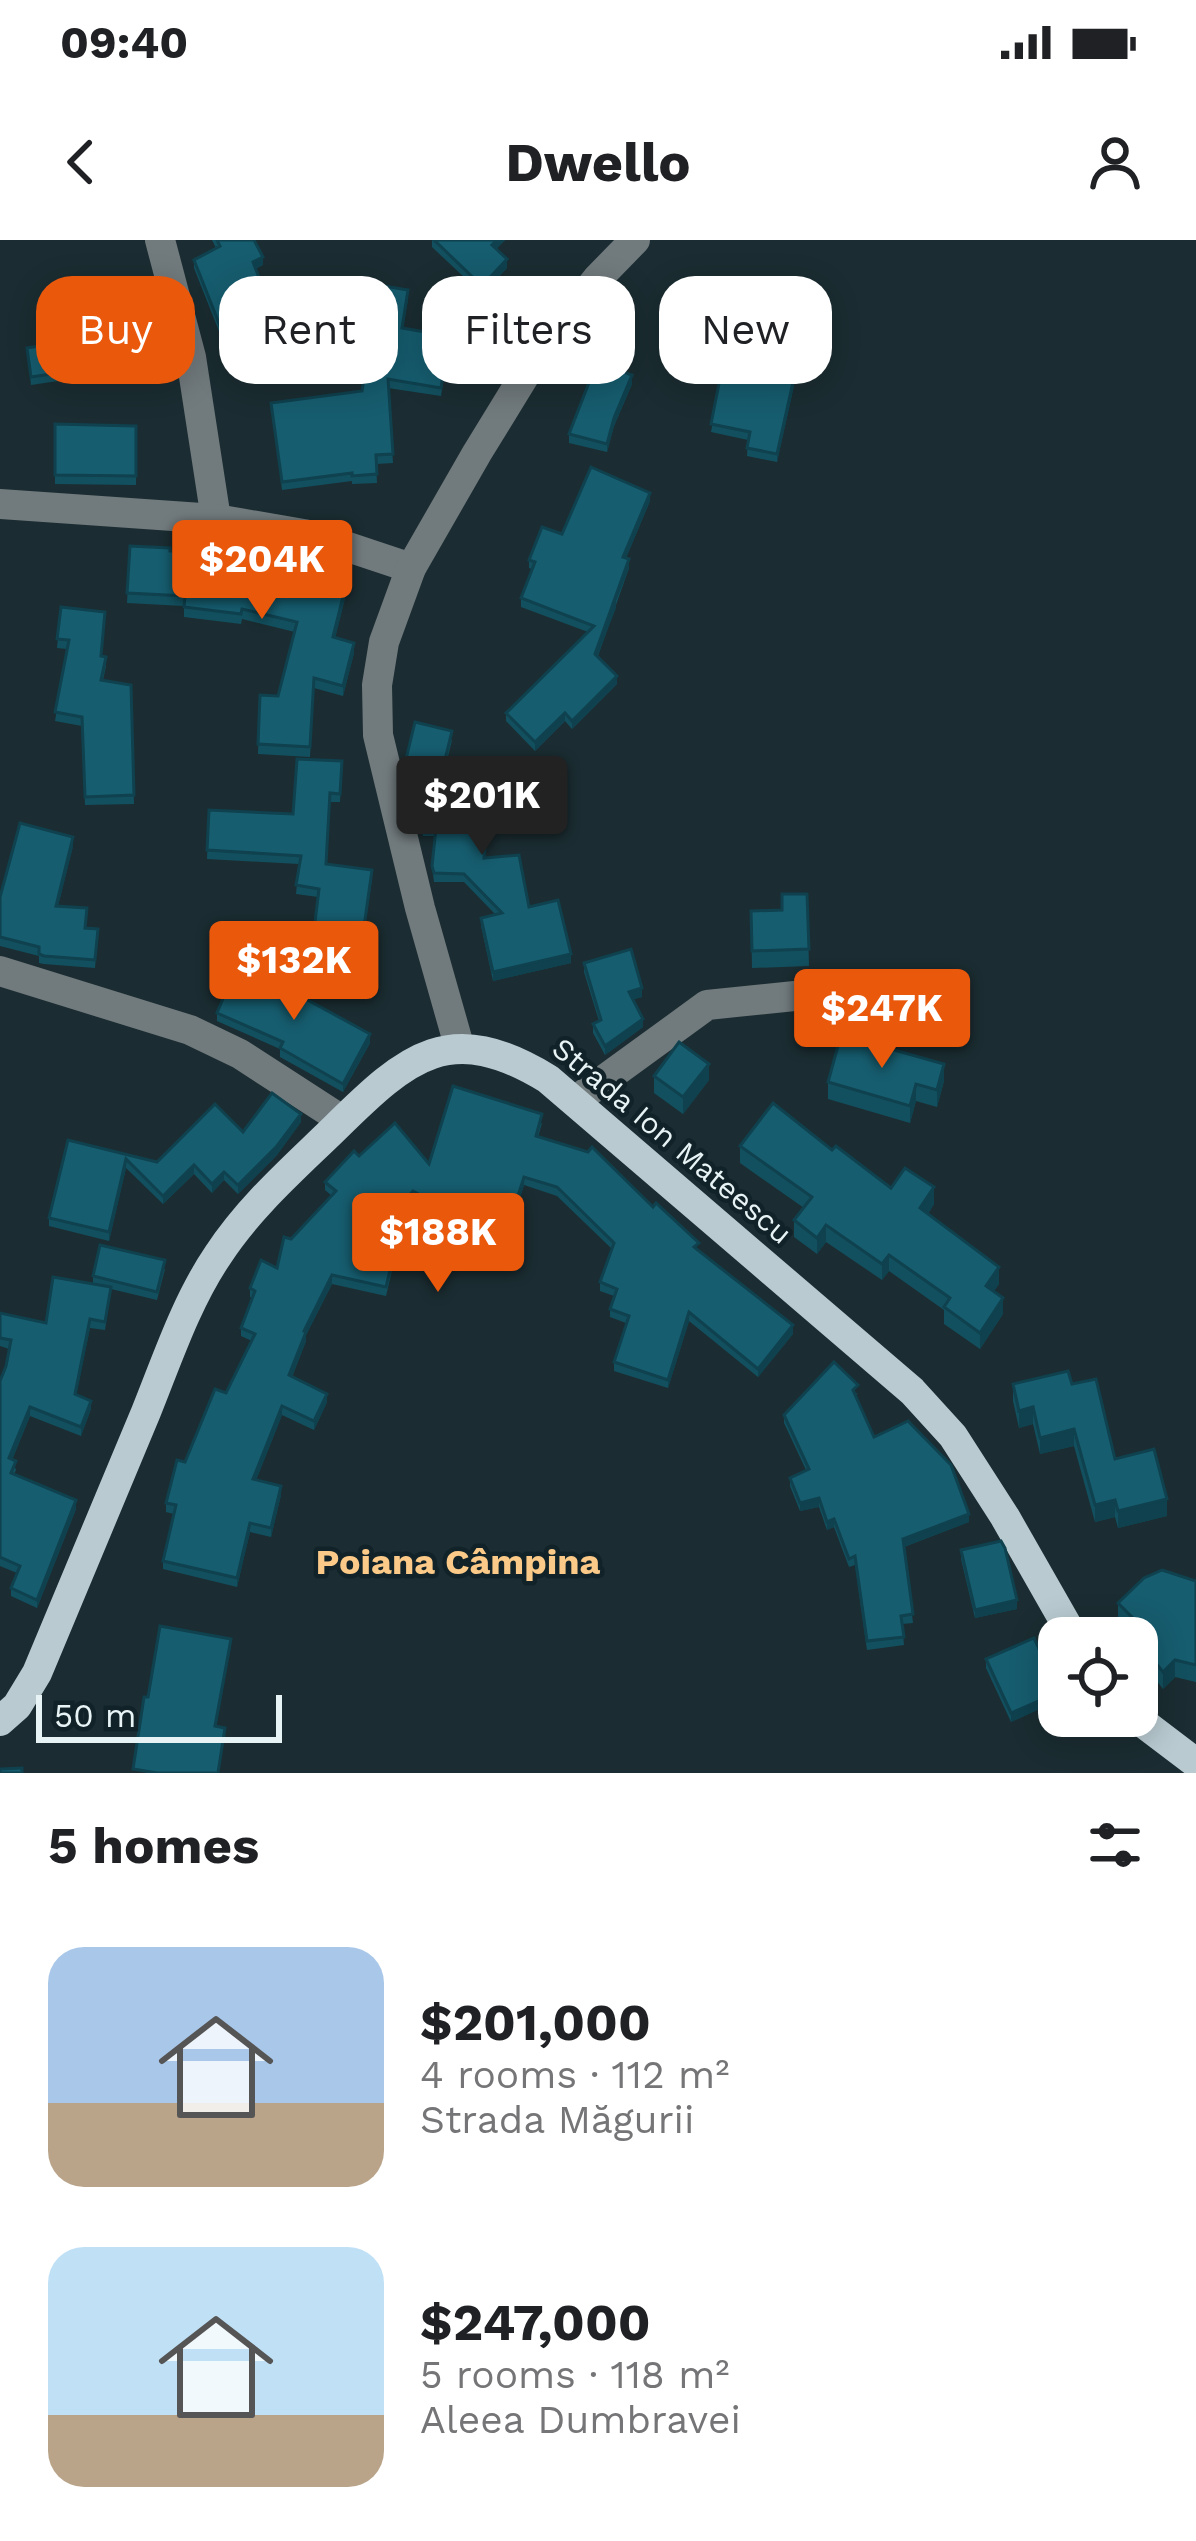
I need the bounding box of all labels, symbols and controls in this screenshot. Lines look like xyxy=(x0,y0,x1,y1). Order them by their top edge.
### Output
text: 09:40 xyxy=(60,16,188,69)
icon: back xyxy=(48,129,114,195)
icon: person xyxy=(1082,129,1148,195)
text: Dwello xyxy=(505,131,691,194)
chip: Buy xyxy=(36,276,195,384)
chip: Rent xyxy=(219,276,398,384)
chip: Filters xyxy=(422,276,635,384)
chip: New xyxy=(659,276,832,384)
pin: $204K xyxy=(178,520,346,622)
text: $204K xyxy=(199,536,325,581)
pin: $201K xyxy=(398,756,566,858)
text: $201K xyxy=(423,772,541,817)
pin: $132K xyxy=(210,921,378,1023)
text: $132K xyxy=(236,937,352,982)
pin: $247K xyxy=(798,969,966,1071)
text: $247K xyxy=(821,985,943,1030)
street label: Strada Ion Mateescu xyxy=(546,1030,799,1251)
pin: $188K xyxy=(354,1193,522,1295)
text: $188K xyxy=(379,1209,497,1254)
district label: Poiana Câmpina xyxy=(316,1541,601,1583)
map controls xyxy=(1038,1617,1158,1737)
button: locate xyxy=(1038,1617,1158,1737)
scale bar xyxy=(36,1689,282,1742)
text: 50 m xyxy=(54,1696,136,1735)
icon: filters xyxy=(1082,1812,1148,1878)
text: 5 homes xyxy=(48,1816,259,1875)
text: $201,000 xyxy=(420,1993,651,2052)
icon: home xyxy=(144,1995,288,2139)
text: 4 rooms · 112 m² xyxy=(420,2052,729,2097)
text: Strada Măgurii xyxy=(420,2097,694,2142)
text: $247,000 xyxy=(420,2293,651,2352)
icon: home xyxy=(144,2295,288,2439)
text: 5 rooms · 118 m² xyxy=(420,2352,730,2397)
text: Aleea Dumbravei xyxy=(420,2397,741,2442)

